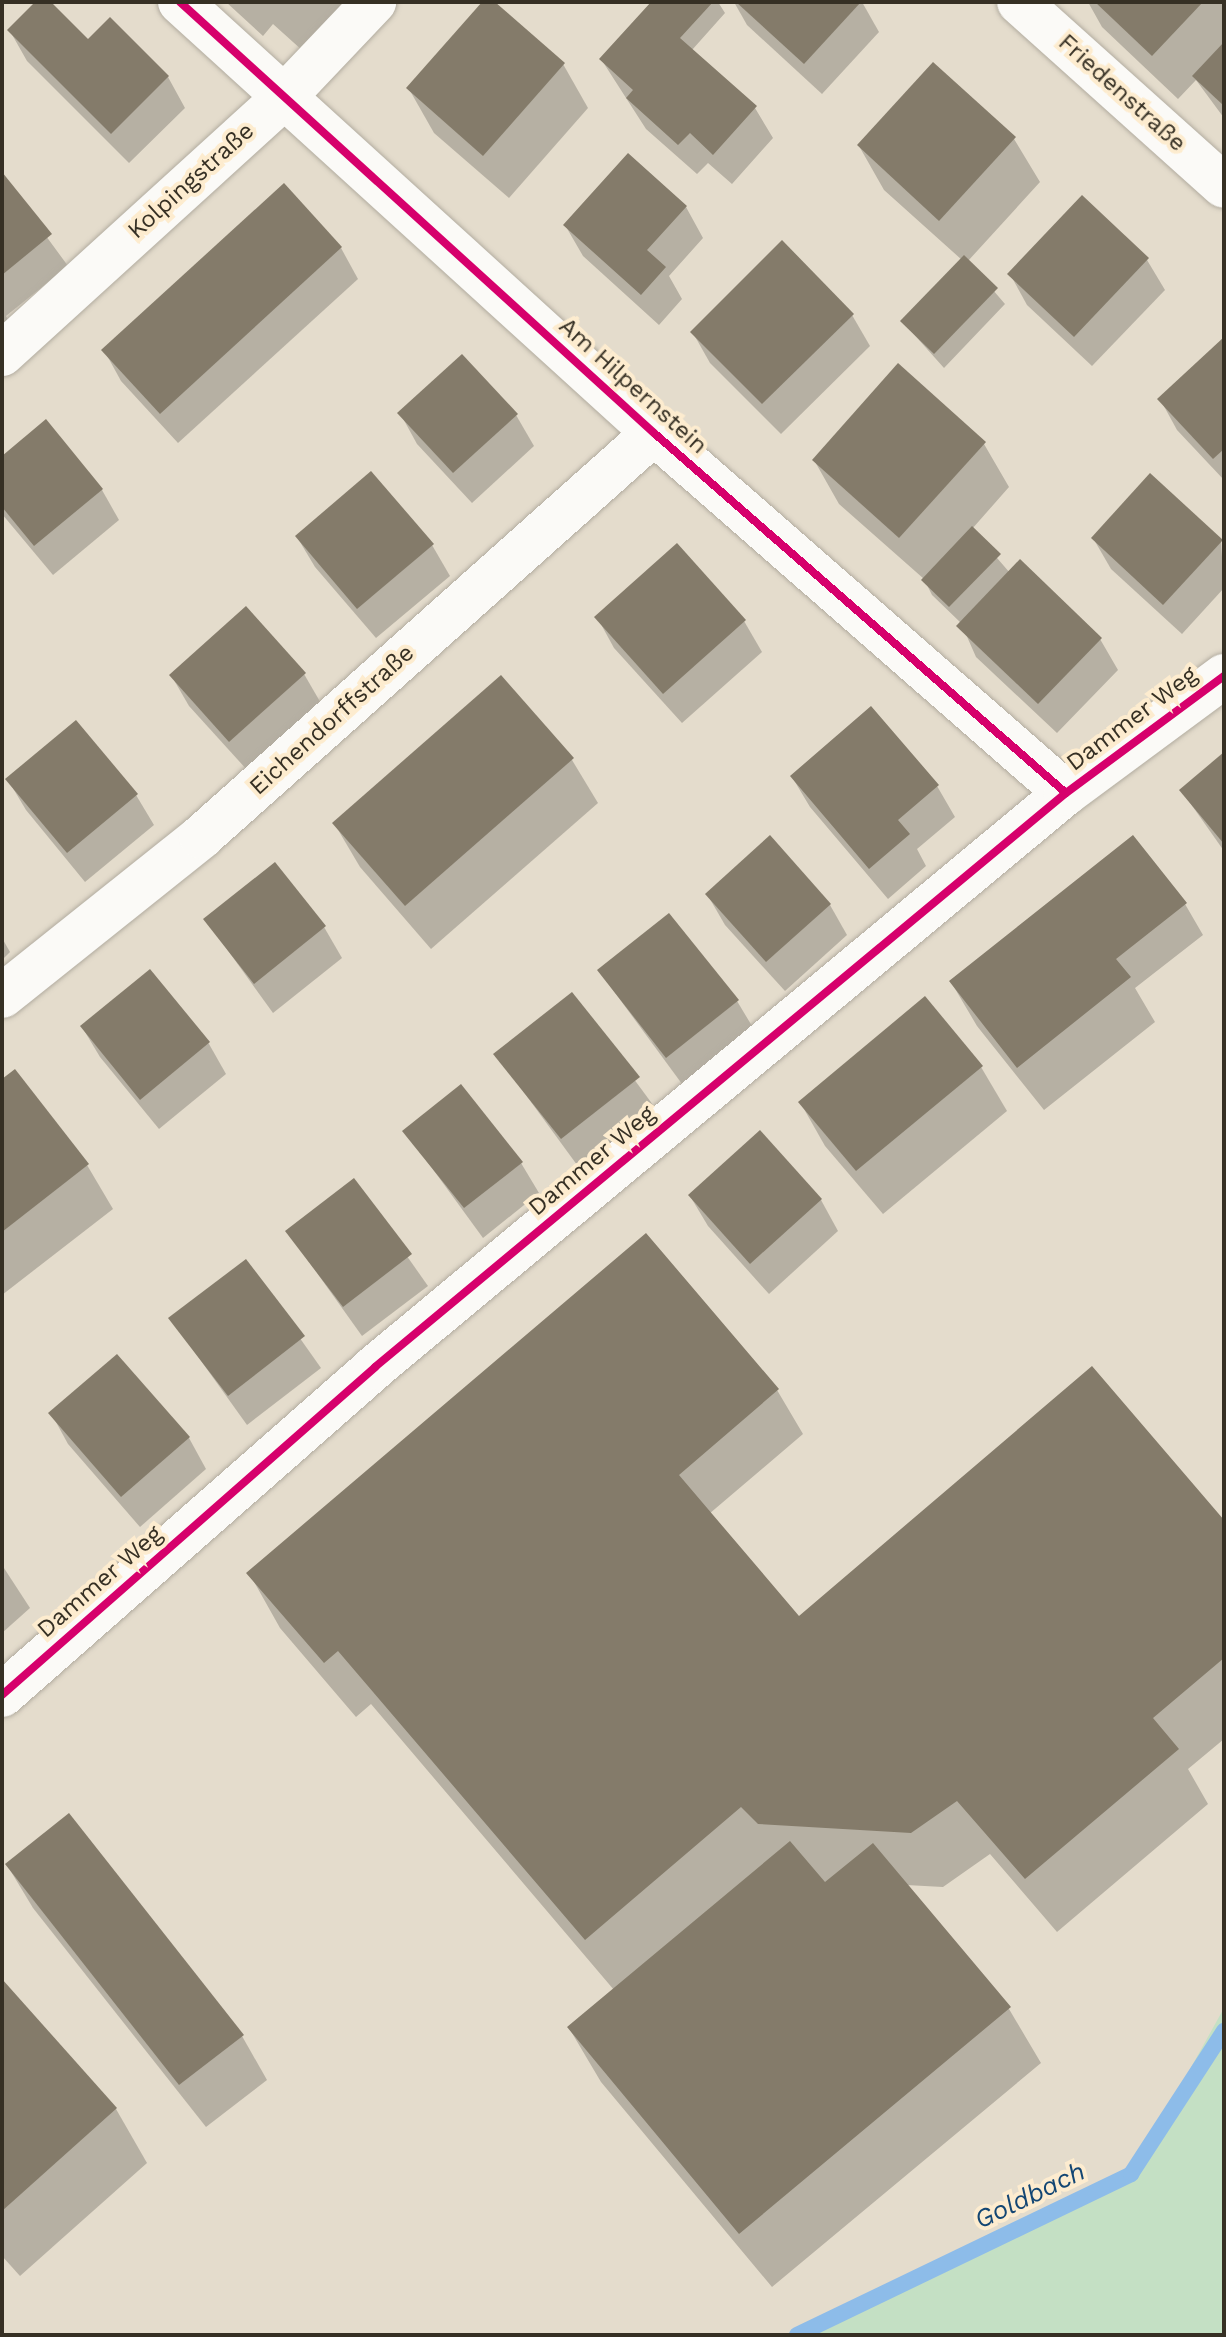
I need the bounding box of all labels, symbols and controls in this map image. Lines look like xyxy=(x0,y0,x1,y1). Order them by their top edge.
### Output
street label: Friedenstraße xyxy=(1052,28,1192,158)
street label: Kolpingstraße xyxy=(122,117,260,245)
street label: Am Hilpernstein xyxy=(553,312,713,460)
street label: Eichendorffstraße xyxy=(244,639,420,801)
street label: Dammer Weg xyxy=(1061,660,1203,778)
street label: Dammer Weg xyxy=(522,1099,662,1223)
street label: Dammer Weg xyxy=(31,1520,169,1644)
water label: Goldbach xyxy=(970,2156,1090,2236)

